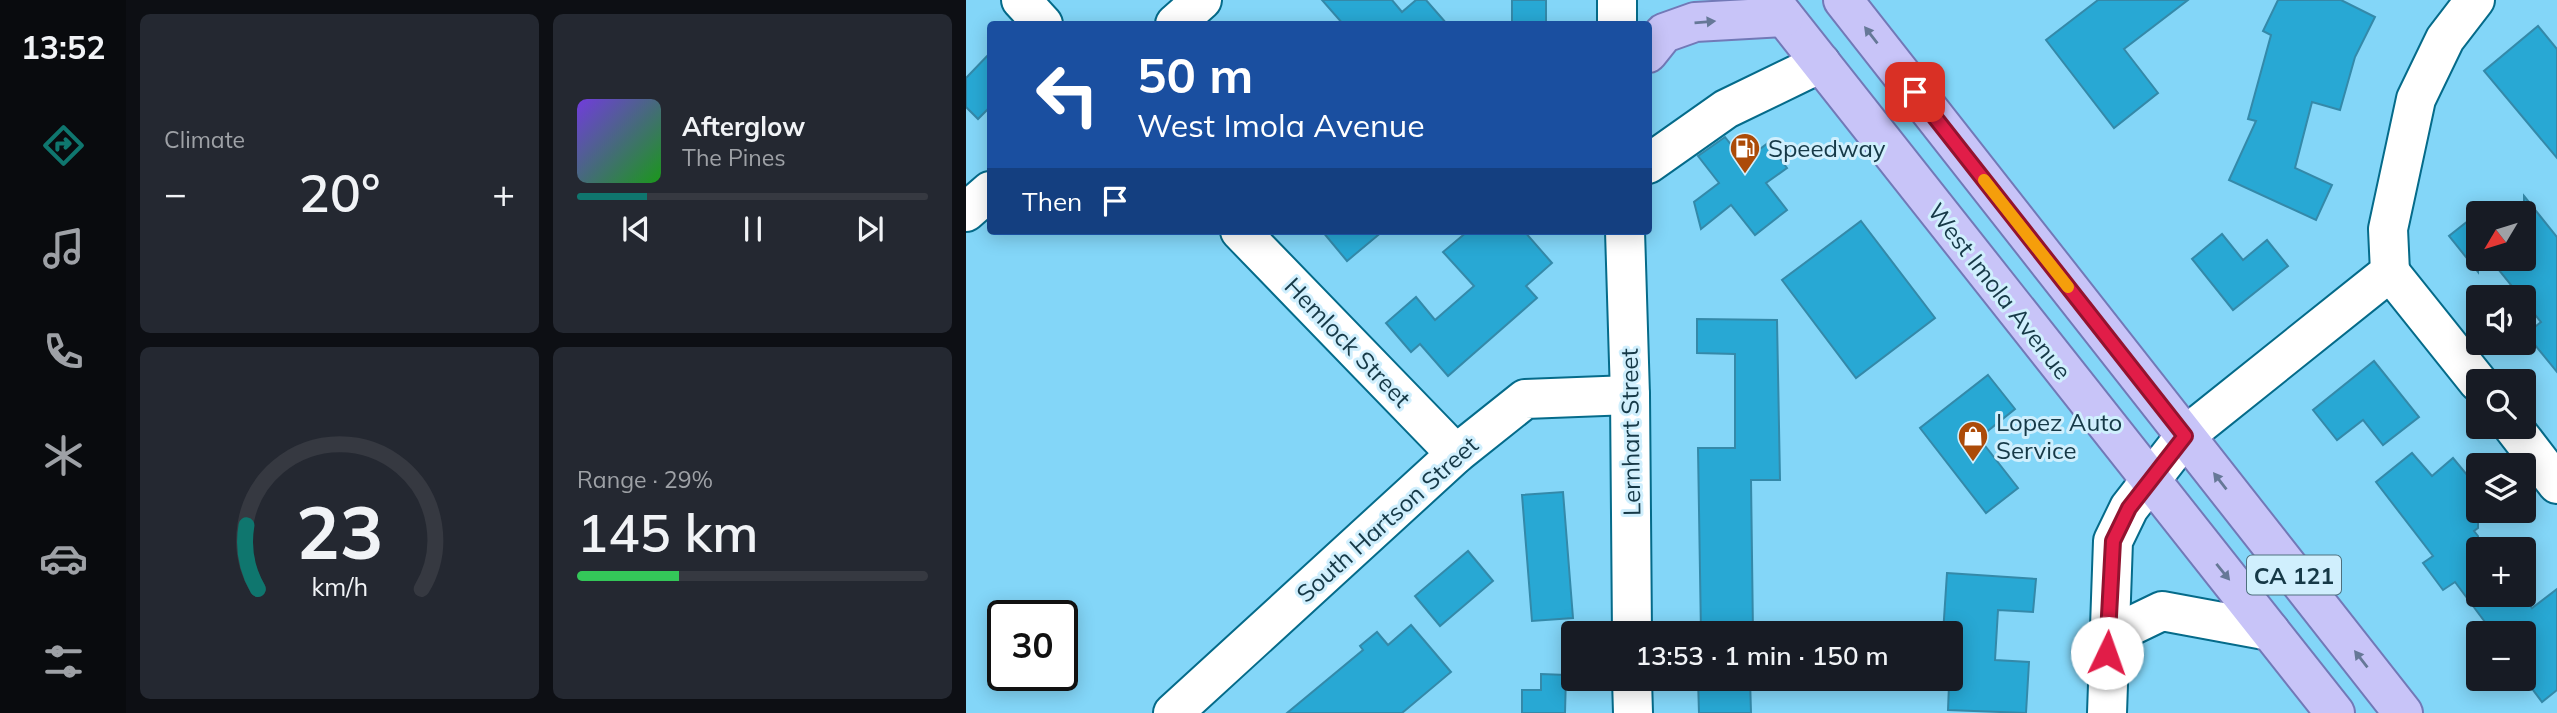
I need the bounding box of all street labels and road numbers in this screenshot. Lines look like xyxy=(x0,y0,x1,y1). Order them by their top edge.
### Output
street label: West Imola Avenue xyxy=(1922,197,2078,385)
street label: Hemlock Street xyxy=(1279,271,1417,413)
street label: Lernhart Street xyxy=(1614,348,1646,516)
street label: South Hartson Street xyxy=(1290,430,1484,608)
road number: CA 121 xyxy=(2247,555,2341,594)

